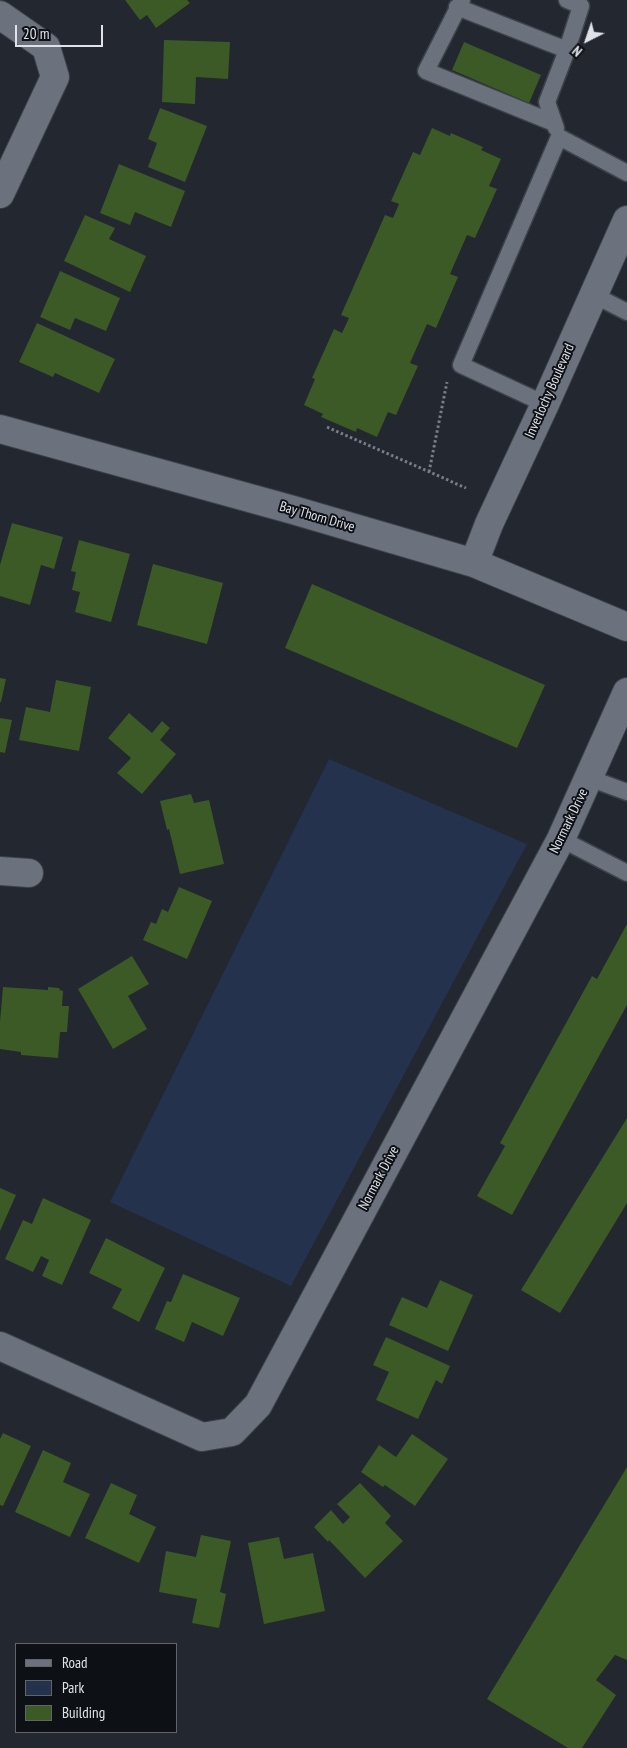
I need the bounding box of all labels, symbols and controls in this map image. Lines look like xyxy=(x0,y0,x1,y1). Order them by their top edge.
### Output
scale bar xyxy=(18,15,105,47)
north arrow xyxy=(562,15,612,65)
text: 20 m xyxy=(23,24,49,43)
text: N xyxy=(568,42,586,61)
street label: Inverlochy Boulevard xyxy=(522,341,578,441)
street label: Bay Thorn Drive xyxy=(278,498,356,536)
street label: Normark Drive xyxy=(546,786,592,856)
street label: Normark Drive xyxy=(355,1143,403,1213)
legend xyxy=(15,1643,178,1733)
text: Road xyxy=(62,1653,88,1672)
text: Park xyxy=(62,1678,84,1697)
text: Building xyxy=(62,1703,105,1722)

